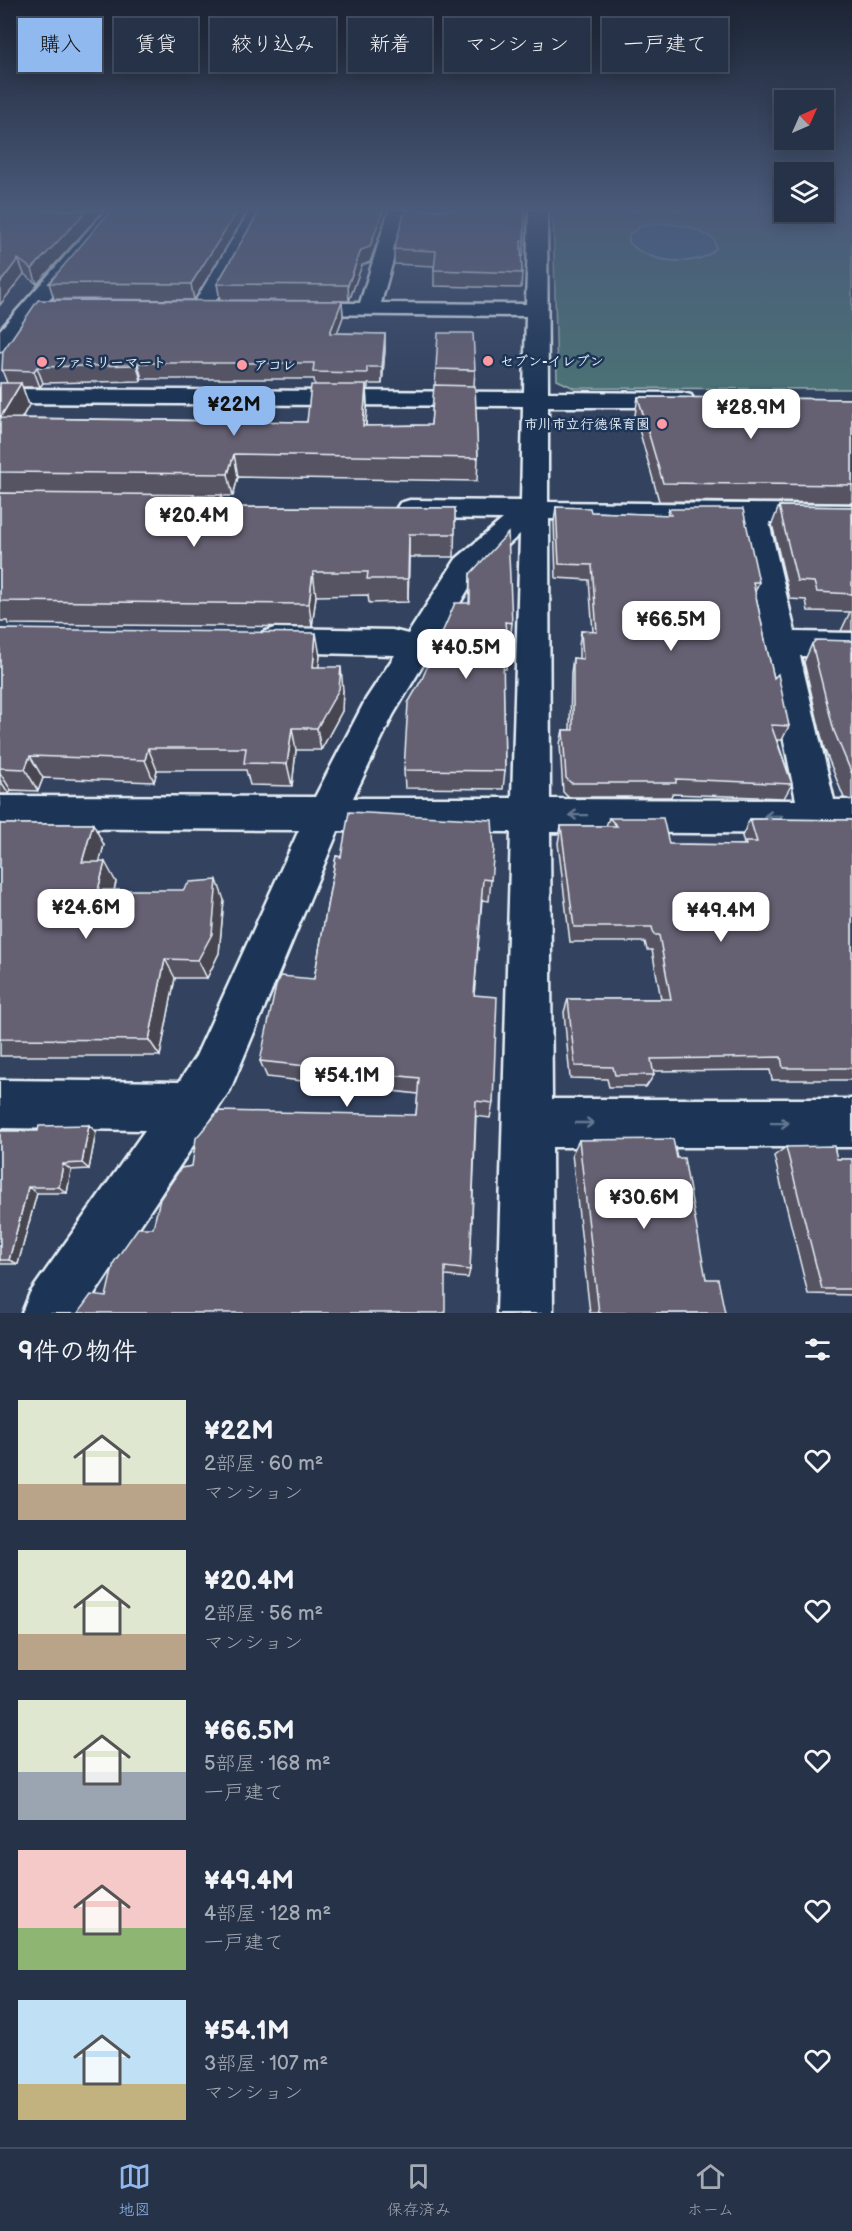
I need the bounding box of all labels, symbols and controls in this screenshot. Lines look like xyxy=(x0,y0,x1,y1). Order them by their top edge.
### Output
chip: 購入 xyxy=(18,18,102,72)
chip: 賃貸 xyxy=(114,18,198,72)
chip: 絞り込み xyxy=(210,18,336,72)
chip: 新着 xyxy=(348,18,432,72)
chip: マンション xyxy=(444,18,590,72)
chip: 一戸建て xyxy=(602,18,728,72)
north arrow xyxy=(774,90,834,150)
map controls xyxy=(774,90,834,222)
button: layers xyxy=(774,162,834,222)
place label: セブン-イレブン xyxy=(500,353,604,370)
place label: ファミリーマート xyxy=(54,354,167,371)
marker: セブン-イレブン xyxy=(481,354,495,368)
marker: ファミリーマート xyxy=(35,355,49,369)
place label: アコレ xyxy=(254,357,296,374)
marker: アコレ xyxy=(235,358,249,372)
pin: ¥22M xyxy=(198,386,270,437)
pin: ¥28.9M xyxy=(702,389,800,440)
text: ¥22M xyxy=(207,393,261,417)
text: ¥28.9M xyxy=(716,396,786,420)
place label: 市川市立行徳保育園 xyxy=(524,416,650,433)
marker: 市川市立行徳保育園 xyxy=(655,417,669,431)
pin: ¥20.4M xyxy=(145,497,243,548)
text: ¥20.4M xyxy=(159,504,229,528)
pin: ¥66.5M xyxy=(622,601,720,652)
text: ¥66.5M xyxy=(636,608,706,632)
pin: ¥40.5M xyxy=(417,629,515,680)
text: ¥40.5M xyxy=(431,636,501,660)
one-way arrow xyxy=(568,809,588,821)
one-way arrow xyxy=(763,811,783,822)
pin: ¥24.6M xyxy=(37,889,135,940)
pin: ¥49.4M xyxy=(672,892,770,943)
text: ¥24.6M xyxy=(51,896,121,920)
text: ¥49.4M xyxy=(686,899,756,923)
pin: ¥54.1M xyxy=(298,1057,396,1108)
text: ¥54.1M xyxy=(314,1064,380,1088)
one-way arrow xyxy=(575,1117,595,1129)
one-way arrow xyxy=(770,1117,790,1129)
pin: ¥30.6M xyxy=(595,1179,693,1230)
text: ¥30.6M xyxy=(609,1186,679,1210)
icon: filters xyxy=(801,1333,834,1366)
text: 9件の物件 xyxy=(18,1337,137,1368)
text: ¥22M xyxy=(204,1416,274,1447)
icon: home xyxy=(66,1424,138,1496)
icon: heart xyxy=(801,1444,834,1477)
text: 2部屋 · 60 m² xyxy=(204,1452,323,1476)
text: マンション xyxy=(204,1481,303,1505)
text: ¥20.4M xyxy=(204,1566,295,1597)
icon: home xyxy=(66,1574,138,1646)
icon: heart xyxy=(801,1594,834,1627)
text: 2部屋 · 56 m² xyxy=(204,1602,323,1626)
text: マンション xyxy=(204,1631,303,1655)
text: ¥66.5M xyxy=(204,1716,295,1747)
icon: home xyxy=(66,1724,138,1796)
icon: heart xyxy=(801,1744,834,1777)
text: 5部屋 · 168 m² xyxy=(204,1752,331,1776)
text: 一戸建て xyxy=(204,1781,284,1805)
text: ¥49.4M xyxy=(204,1866,294,1897)
icon: home xyxy=(66,1874,138,1946)
icon: heart xyxy=(801,1894,834,1927)
text: 4部屋 · 128 m² xyxy=(204,1902,331,1926)
text: 一戸建て xyxy=(204,1931,284,1955)
text: ¥54.1M xyxy=(204,2016,289,2047)
icon: home xyxy=(66,2024,138,2096)
icon: heart xyxy=(801,2044,834,2077)
text: 3部屋 · 107 m² xyxy=(204,2052,328,2076)
text: マンション xyxy=(204,2081,303,2105)
tab: 地図 xyxy=(118,2160,151,2220)
tab: 保存済み xyxy=(387,2160,451,2220)
tab: ホーム xyxy=(687,2160,734,2220)

